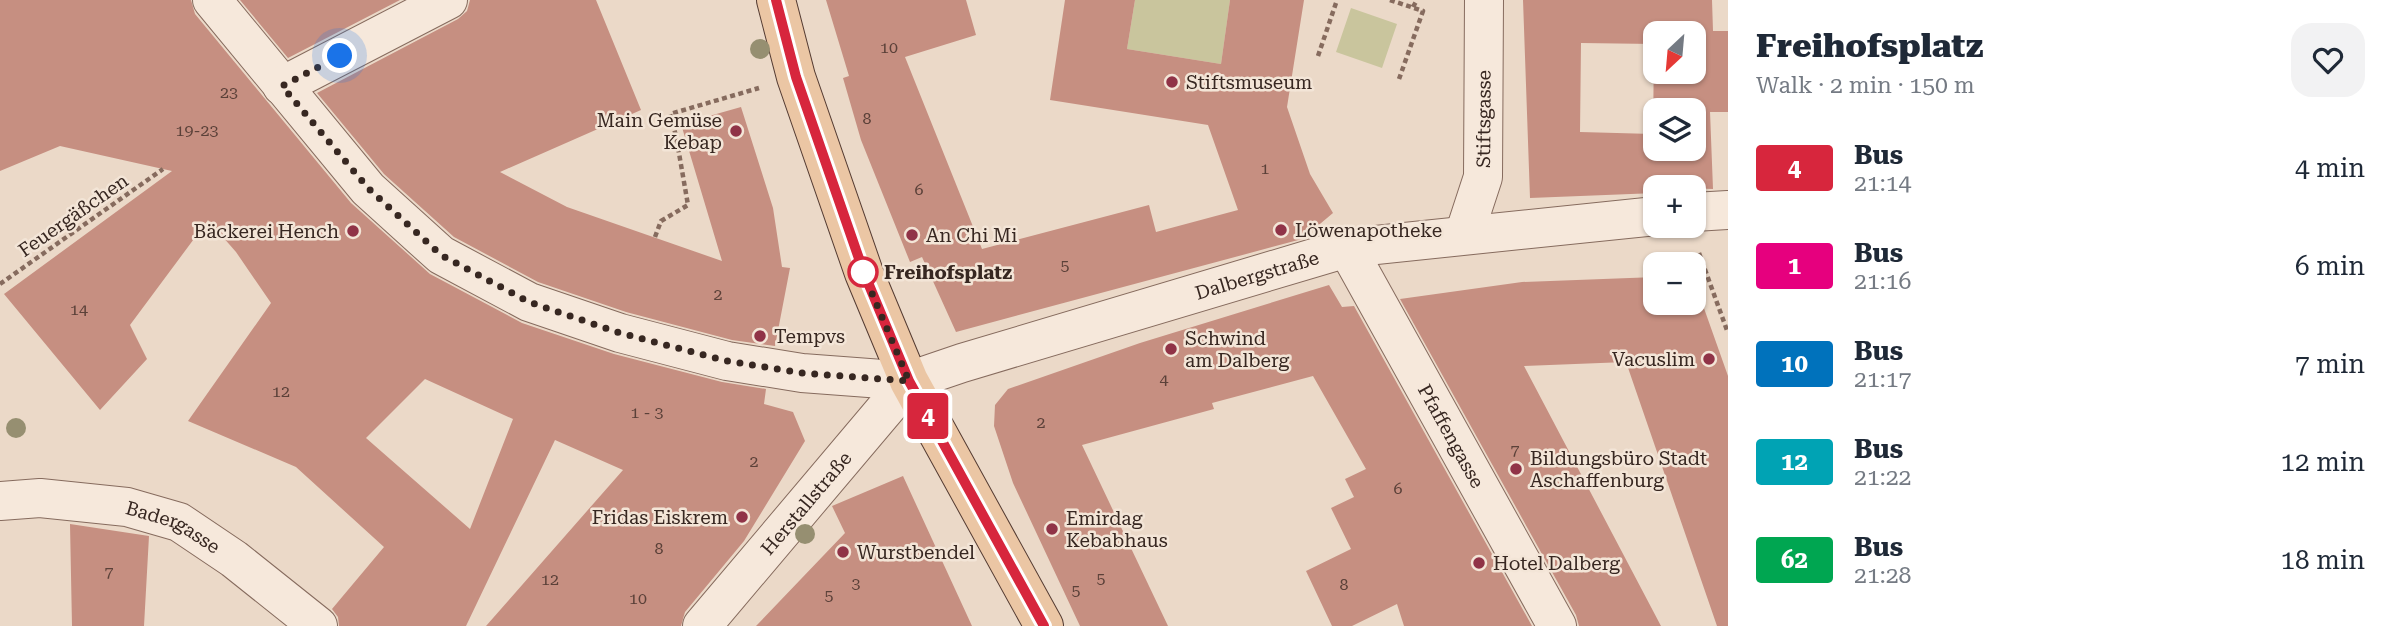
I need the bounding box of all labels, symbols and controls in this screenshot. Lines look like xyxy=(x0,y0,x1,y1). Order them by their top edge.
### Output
north arrow xyxy=(1643,21,1706,84)
map controls xyxy=(1643,21,1706,315)
button: heart xyxy=(2291,23,2365,97)
text: Freihofsplatz xyxy=(1756,26,1983,65)
your location xyxy=(322,38,357,73)
house number: 10 xyxy=(880,38,898,57)
street label: Stiftsgasse xyxy=(1472,70,1496,168)
place label: Stiftsmuseum xyxy=(1186,71,1312,94)
text: Walk · 2 min · 150 m xyxy=(1756,72,1975,99)
marker: Stiftsmuseum xyxy=(1164,74,1180,90)
house number: 23 xyxy=(220,83,238,102)
button: layers xyxy=(1643,98,1706,161)
place label: Main Gemüse Kebap xyxy=(597,109,722,154)
house number: 8 xyxy=(863,109,872,128)
house number: 19-23 xyxy=(176,121,218,140)
marker: Main Gemüse Kebap xyxy=(728,123,744,139)
text: Bus xyxy=(1854,140,1903,170)
text: 4 min xyxy=(2295,153,2365,183)
text: 4 xyxy=(1788,154,1801,182)
house number: 1 xyxy=(1261,159,1270,178)
street label: Feuergäßchen xyxy=(14,169,133,262)
text: 21:14 xyxy=(1854,170,1911,197)
button: + xyxy=(1643,175,1706,238)
house number: 6 xyxy=(915,180,924,199)
place label: Löwenapotheke xyxy=(1295,219,1442,242)
place label: Bäckerei Hench xyxy=(194,220,339,243)
marker: Löwenapotheke xyxy=(1273,222,1289,238)
marker: Bäckerei Hench xyxy=(345,223,361,239)
place label: An Chi Mi xyxy=(926,224,1017,247)
marker: An Chi Mi xyxy=(904,227,920,243)
text: Bus xyxy=(1854,238,1903,268)
street label: Dalbergstraße xyxy=(1192,246,1322,305)
text: 6 min xyxy=(2295,251,2365,281)
button: − xyxy=(1643,252,1706,315)
text: 1 xyxy=(1788,252,1801,280)
house number: 5 xyxy=(1061,256,1070,275)
marker: Freihofsplatz xyxy=(848,257,878,287)
place label: Freihofsplatz xyxy=(884,261,1012,284)
text: 21:16 xyxy=(1854,268,1911,295)
house number: 2 xyxy=(714,285,723,304)
house number: 14 xyxy=(70,300,88,319)
place label: Tempvs xyxy=(774,325,845,348)
place label: Schwind am Dalberg xyxy=(1185,327,1289,372)
marker: Tempvs xyxy=(752,328,768,344)
text: Bus xyxy=(1854,336,1903,366)
marker: Schwind am Dalberg xyxy=(1163,341,1179,357)
place label: Vacuslim xyxy=(1612,348,1695,371)
text: 7 min xyxy=(2295,349,2365,379)
text: 10 xyxy=(1781,350,1808,378)
marker: Vacuslim xyxy=(1701,351,1717,367)
text: 21:17 xyxy=(1854,366,1911,393)
house number: 4 xyxy=(1160,370,1169,389)
street label: Pfaffengasse xyxy=(1413,380,1489,492)
house number: 12 xyxy=(272,382,290,401)
line badge: 4 xyxy=(905,393,951,439)
text: 4 xyxy=(921,402,935,430)
house number: 1 - 3 xyxy=(630,403,664,422)
house number: 2 xyxy=(1037,413,1046,432)
text: Bus xyxy=(1854,434,1903,464)
house number: 7 xyxy=(1511,440,1520,459)
street label: Herstallstraße xyxy=(756,447,856,560)
place label: Bildungsbüro Stadt Aschaffenburg xyxy=(1530,447,1707,492)
text: 12 min xyxy=(2281,447,2365,477)
text: 12 xyxy=(1781,448,1808,476)
house number: 2 xyxy=(750,452,759,471)
marker: Bildungsbüro Stadt Aschaffenburg xyxy=(1508,461,1524,477)
text: 21:22 xyxy=(1854,464,1911,491)
house number: 6 xyxy=(1394,479,1403,498)
street label: Badergasse xyxy=(123,496,224,558)
place label: Fridas Eiskrem xyxy=(592,506,728,529)
place label: Emirdag Kebabhaus xyxy=(1066,507,1168,552)
marker: Fridas Eiskrem xyxy=(734,509,750,525)
marker: Emirdag Kebabhaus xyxy=(1044,521,1060,537)
text: Bus xyxy=(1854,532,1903,562)
house number: 8 xyxy=(655,539,664,558)
place label: Wurstbendel xyxy=(857,541,975,564)
marker: Wurstbendel xyxy=(835,544,851,560)
text: 18 min xyxy=(2281,545,2365,575)
text: 62 xyxy=(1781,546,1808,574)
place label: Hotel Dalberg xyxy=(1493,552,1620,575)
marker: Hotel Dalberg xyxy=(1471,555,1487,571)
house number: 7 xyxy=(105,562,114,581)
text: 21:28 xyxy=(1854,562,1911,589)
house number: 5 xyxy=(1097,569,1106,588)
house number: 12 xyxy=(541,570,559,589)
house number: 3 xyxy=(852,574,861,593)
house number: 8 xyxy=(1340,575,1349,594)
house number: 5 xyxy=(1072,581,1081,600)
house number: 5 xyxy=(825,586,834,605)
house number: 10 xyxy=(629,589,647,608)

